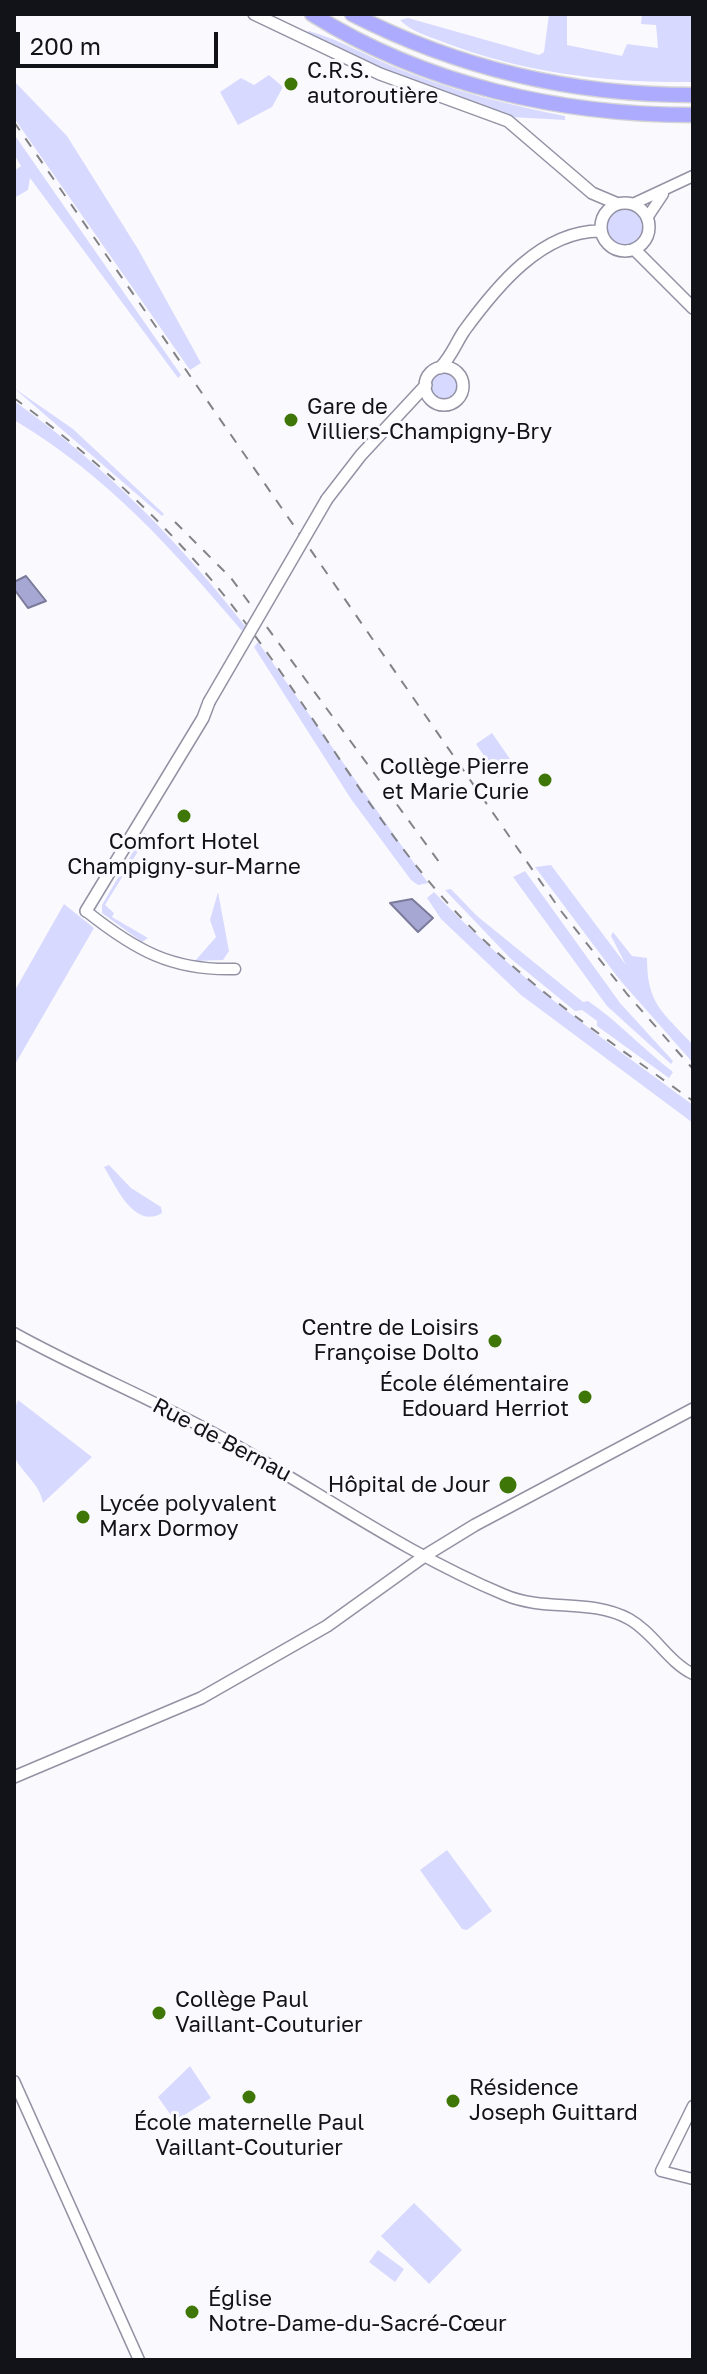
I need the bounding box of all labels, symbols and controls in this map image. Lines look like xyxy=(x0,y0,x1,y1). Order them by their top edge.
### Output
scale bar xyxy=(20,16,222,66)
text: 200 m xyxy=(30,31,101,60)
place label: C.R.S. autoroutière xyxy=(307,58,438,110)
marker: C.R.S. autoroutière xyxy=(282,75,300,93)
place label: Gare de Villiers-Champigny-Bry xyxy=(307,394,552,446)
marker: Gare de Villiers-Champigny-Bry xyxy=(282,411,300,429)
place label: Collège Pierre et Marie Curie xyxy=(380,754,529,806)
marker: Collège Pierre et Marie Curie xyxy=(536,771,554,789)
marker: Comfort Hotel Champigny-sur-Marne xyxy=(175,807,193,825)
place label: Comfort Hotel Champigny-sur-Marne xyxy=(67,829,301,880)
place label: Centre de Loisirs Françoise Dolto xyxy=(302,1315,479,1366)
marker: Centre de Loisirs Françoise Dolto xyxy=(486,1332,504,1350)
place label: École élémentaire Edouard Herriot xyxy=(379,1371,569,1422)
marker: École élémentaire Edouard Herriot xyxy=(576,1388,594,1406)
street label: Rue de Bernau xyxy=(148,1392,296,1488)
place label: Hôpital de Jour xyxy=(328,1472,490,1498)
marker: Hôpital de Jour xyxy=(497,1474,519,1496)
place label: Lycée polyvalent Marx Dormoy xyxy=(99,1491,277,1542)
marker: Lycée polyvalent Marx Dormoy xyxy=(74,1508,92,1526)
place label: Collège Paul Vaillant-Couturier xyxy=(175,1987,363,2038)
marker: Collège Paul Vaillant-Couturier xyxy=(150,2004,168,2022)
place label: Résidence Joseph Guittard xyxy=(469,2075,638,2126)
marker: École maternelle Paul Vaillant-Couturier xyxy=(240,2088,258,2106)
marker: Résidence Joseph Guittard xyxy=(444,2092,462,2110)
place label: École maternelle Paul Vaillant-Couturier xyxy=(134,2110,364,2162)
place label: Église Notre-Dame-du-Sacré-Cœur xyxy=(208,2286,507,2338)
marker: Église Notre-Dame-du-Sacré-Cœur xyxy=(183,2303,201,2321)

